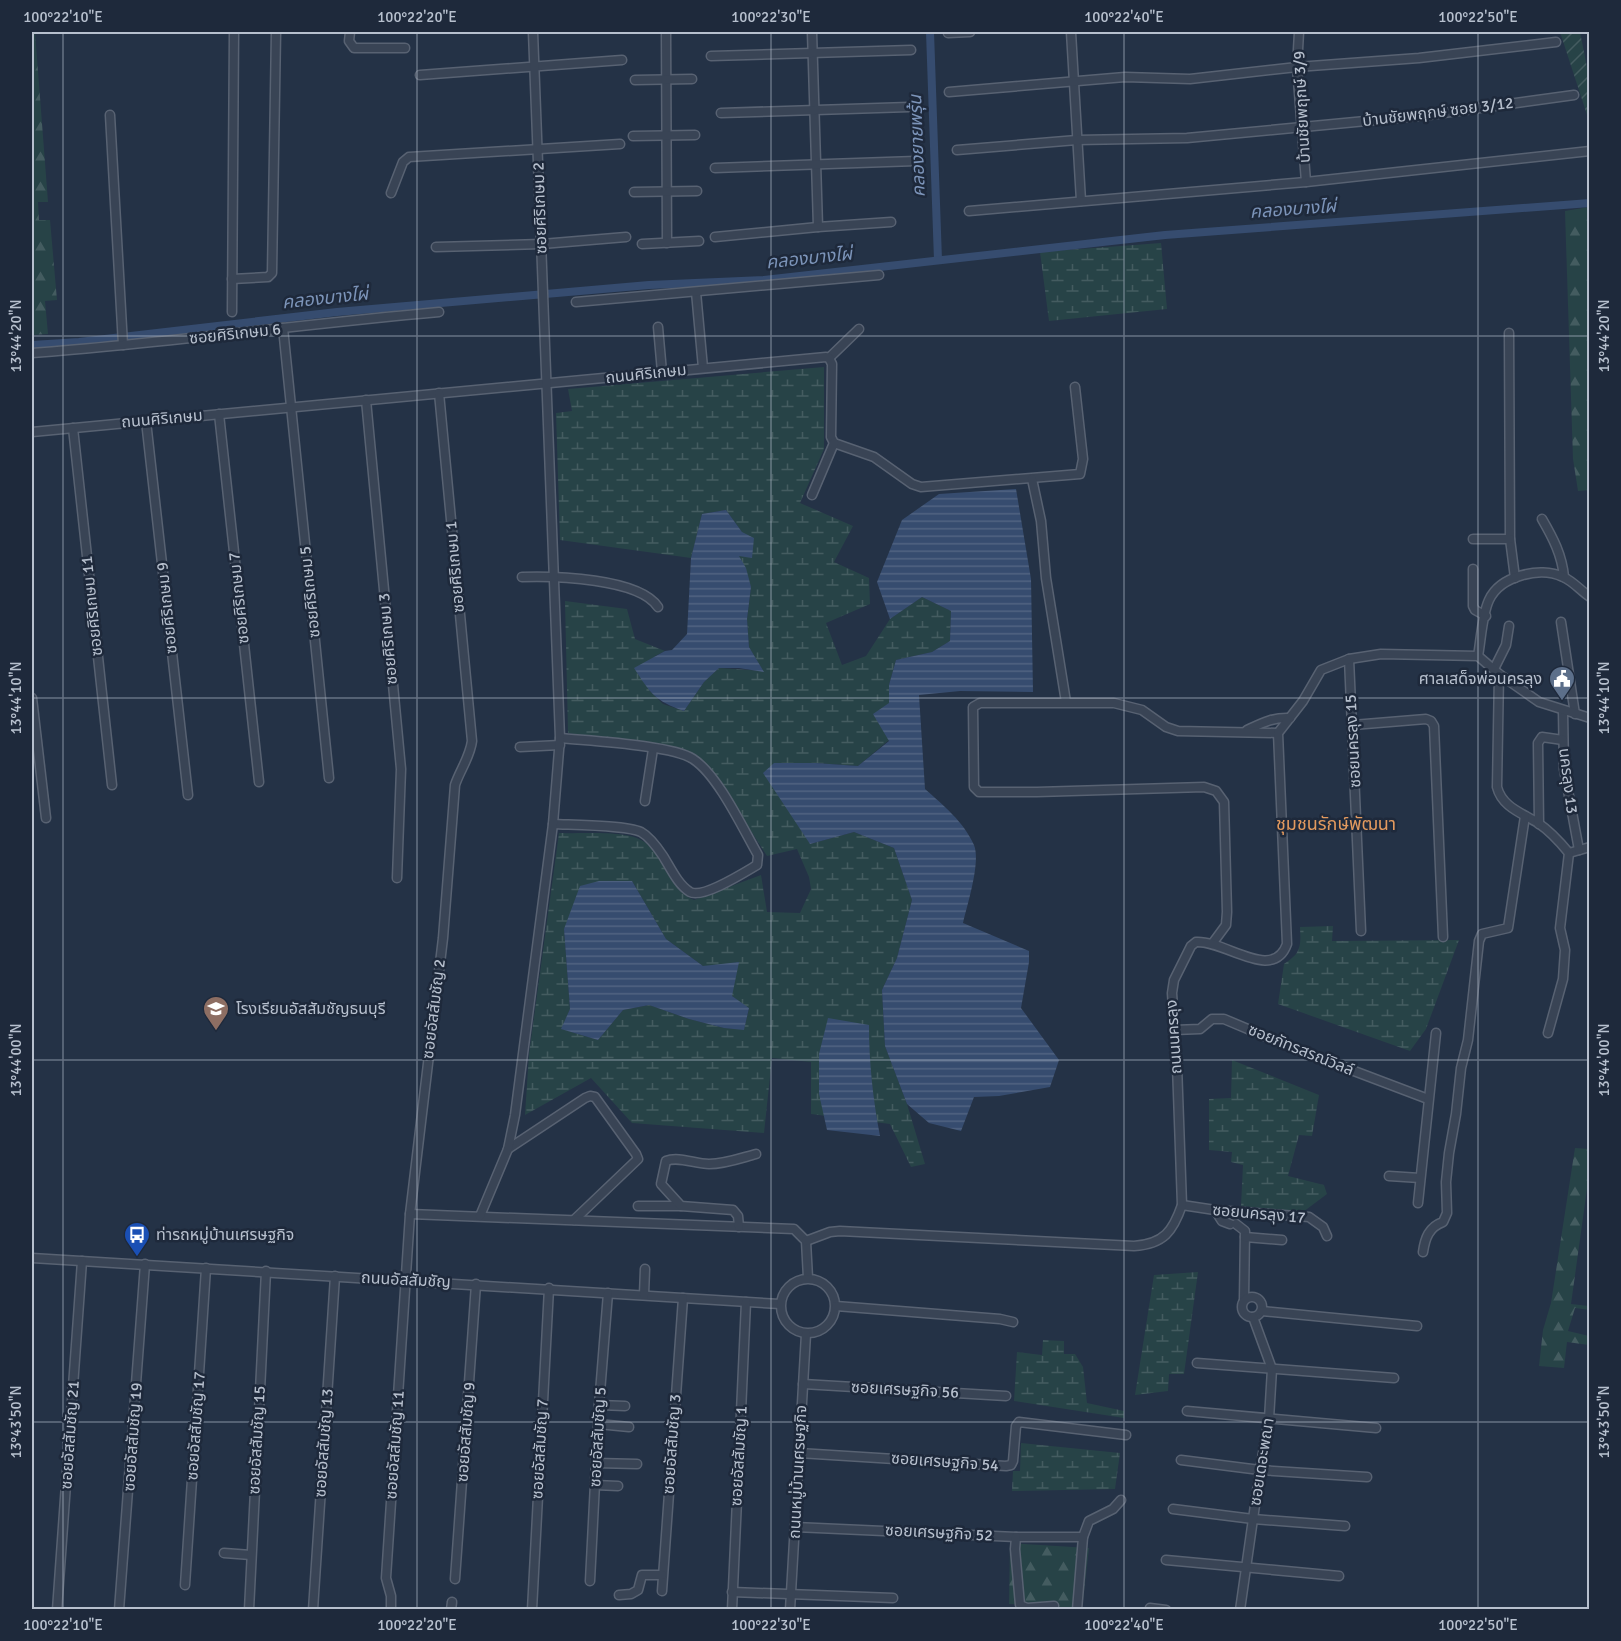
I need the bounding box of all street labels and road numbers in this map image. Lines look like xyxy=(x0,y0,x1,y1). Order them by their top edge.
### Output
street label: บ้านชัยพฤกษ์ 3/9 xyxy=(1289,50,1315,164)
street label: บ้านชัยพฤกษ์ ซอย 3/12 xyxy=(1361,93,1515,131)
street label: ซอยศิริเกษม 2 xyxy=(528,162,552,254)
street label: ซอยศิริเกษม 6 xyxy=(188,319,282,349)
street label: ถนนศิริเกษม xyxy=(604,360,688,388)
street label: ถนนศิริเกษม xyxy=(121,405,203,433)
street label: ซอยศิริเกษม 1 xyxy=(441,520,469,614)
street label: ซอยศิริเกษม 5 xyxy=(295,545,325,639)
street label: ซอยศิริเกษม 7 xyxy=(224,551,254,645)
street label: ซอยศิริเกษม 11 xyxy=(77,555,107,657)
street label: ซอยศิริเกษม 9 xyxy=(152,561,182,655)
street label: ซอยศิริเกษม 3 xyxy=(374,592,402,686)
street label: ซอยนครลุง 15 xyxy=(1341,694,1365,788)
street label: นครลุง 13 xyxy=(1554,747,1582,815)
street label: ซอยอัสสัมชัญ 2 xyxy=(418,958,450,1060)
street label: ถนนนครลุง xyxy=(1161,999,1187,1075)
street label: ซอยภัทรสรณ์วิลล์ xyxy=(1245,1020,1357,1080)
street label: ซอยนครลุง 17 xyxy=(1212,1200,1306,1228)
street label: ถนนอัสสัมชัญ xyxy=(361,1268,451,1292)
street label: ซอยอัสสัมชัญ 17 xyxy=(182,1371,210,1481)
street label: ซอยเศรษฐกิจ 56 xyxy=(851,1377,959,1403)
street label: ซอยอัสสัมชัญ 21 xyxy=(56,1380,84,1490)
street label: ซอยอัสสัมชัญ 9 xyxy=(453,1381,479,1483)
street label: ซอยอัสสัมชัญ 19 xyxy=(119,1382,147,1492)
street label: ซอยอัสสัมชัญ 15 xyxy=(244,1385,270,1495)
street label: ซอยอัสสัมชัญ 5 xyxy=(585,1386,611,1488)
street label: ซอยอัสสัมชัญ 13 xyxy=(310,1388,338,1498)
street label: ซอยอัสสัมชัญ 11 xyxy=(381,1390,409,1500)
street label: ซอยอัสสัมชัญ 3 xyxy=(659,1393,685,1495)
street label: ซอยอัสสัมชัญ 7 xyxy=(527,1398,553,1500)
street label: ซอยอัสสัมชัญ 1 xyxy=(726,1405,752,1507)
street label: ถนนหมู่บ้านเศรษฐกิจ xyxy=(785,1405,811,1539)
street label: ซอยเดอะพณา xyxy=(1245,1417,1279,1507)
street label: ซอยเศรษฐกิจ 54 xyxy=(890,1448,1000,1476)
street label: ซอยเศรษฐกิจ 52 xyxy=(885,1520,993,1546)

